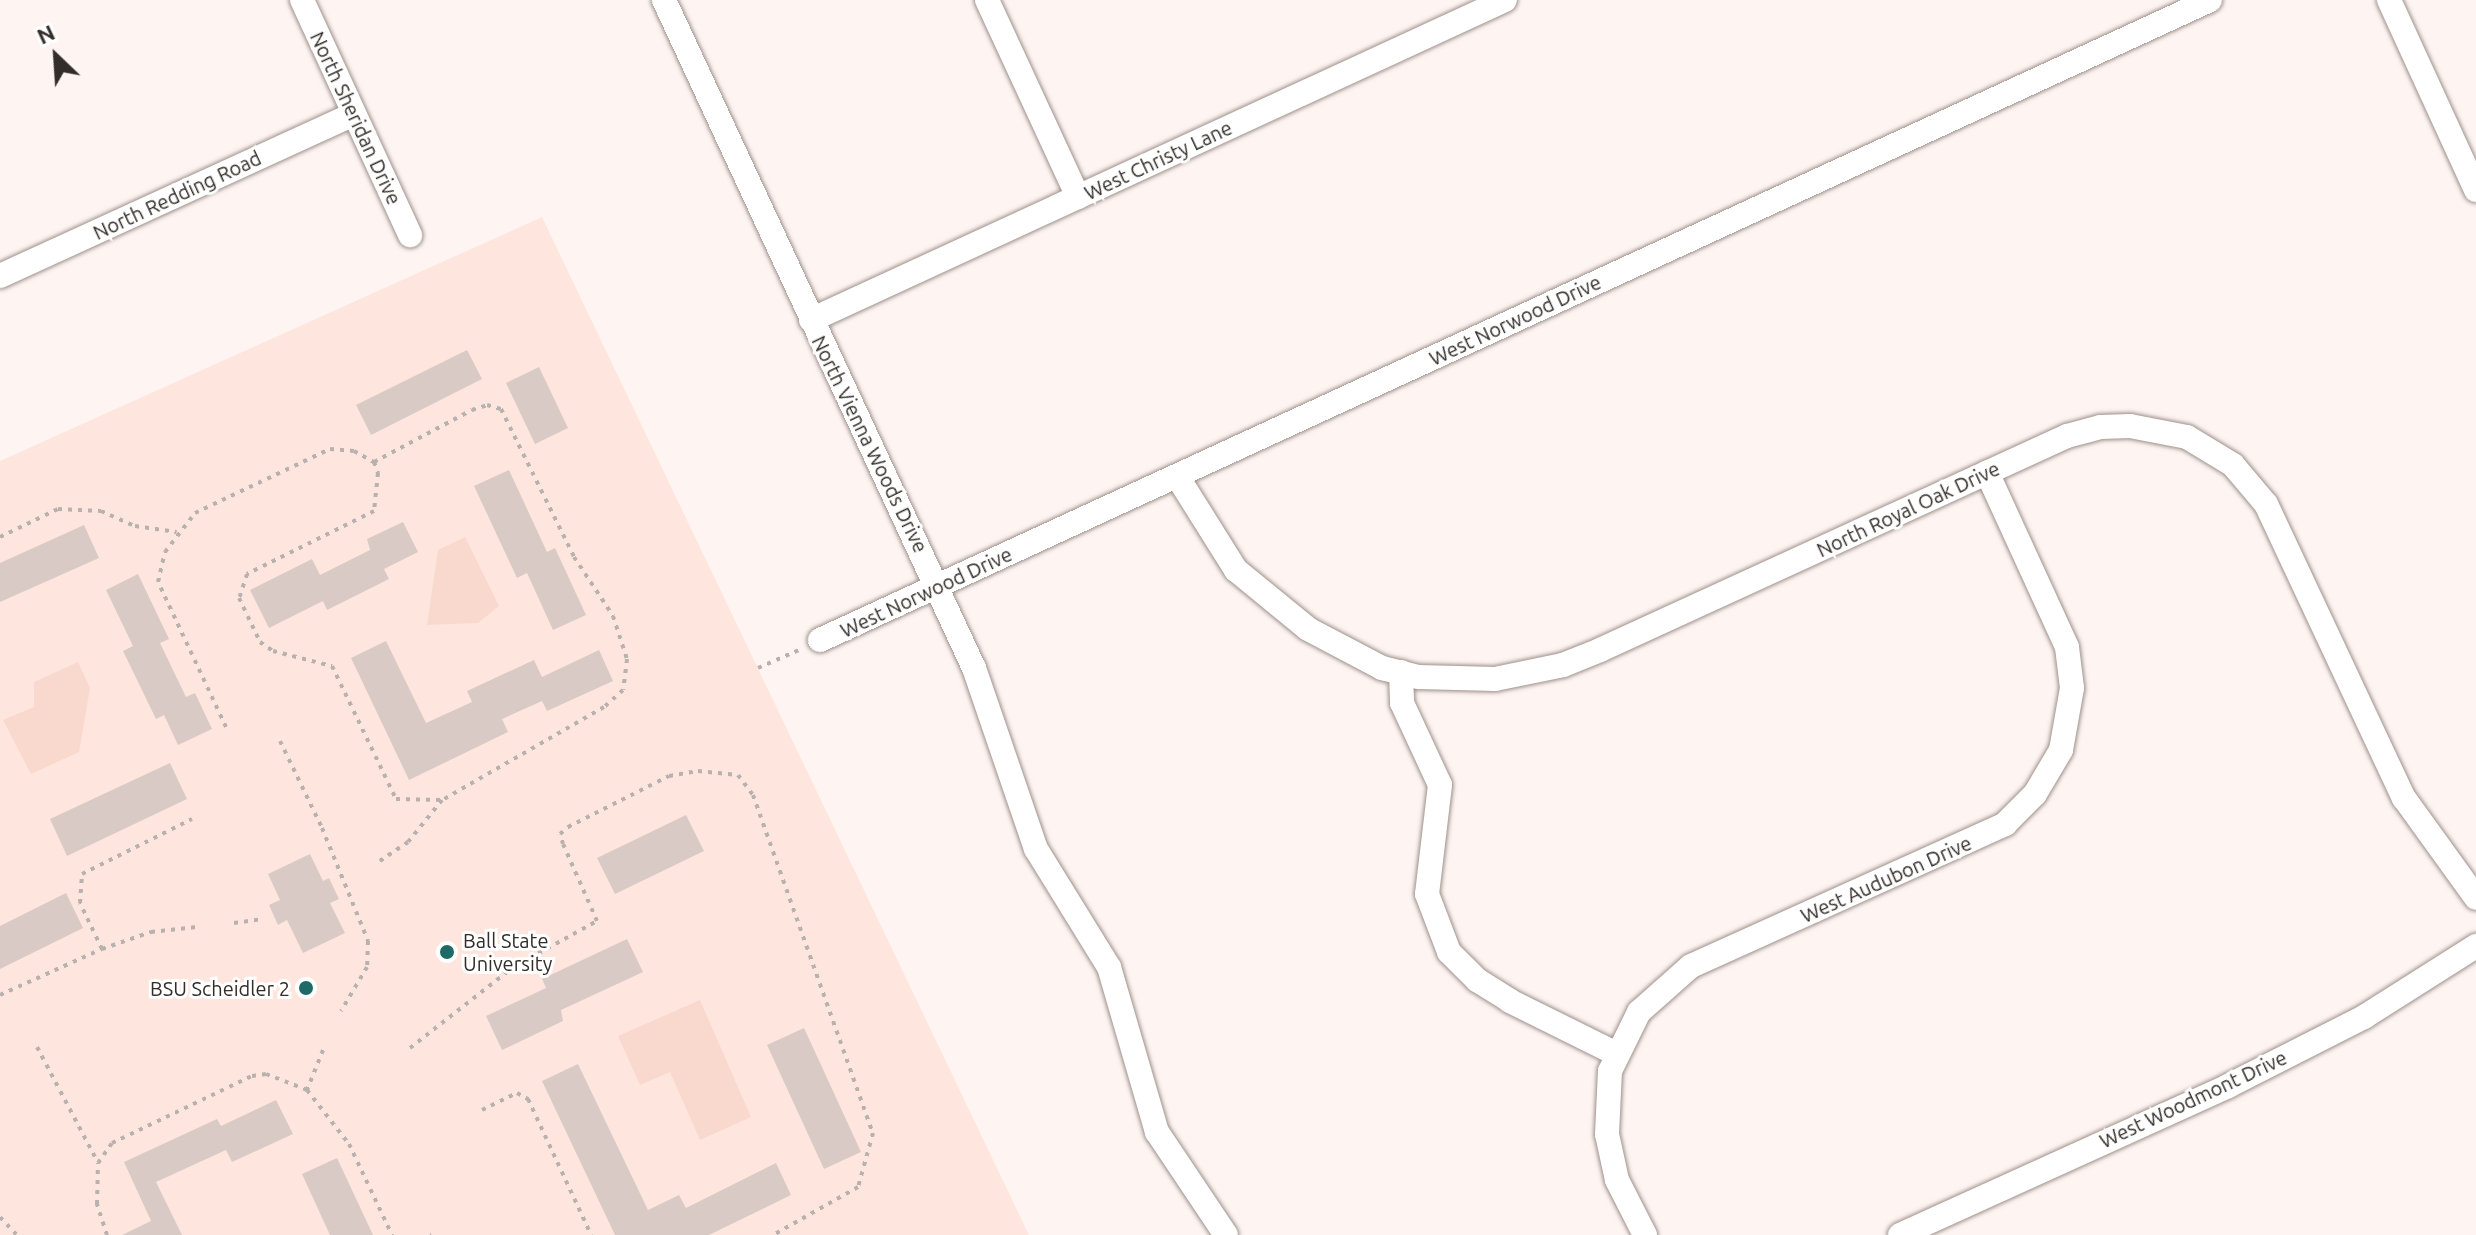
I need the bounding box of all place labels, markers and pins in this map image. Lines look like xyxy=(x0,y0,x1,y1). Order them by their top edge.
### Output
place label: Ball State University xyxy=(463,928,552,975)
marker: Ball State University xyxy=(438,943,456,961)
place label: BSU Scheidler 2 xyxy=(150,976,290,1000)
marker: BSU Scheidler 2 xyxy=(297,979,315,997)

